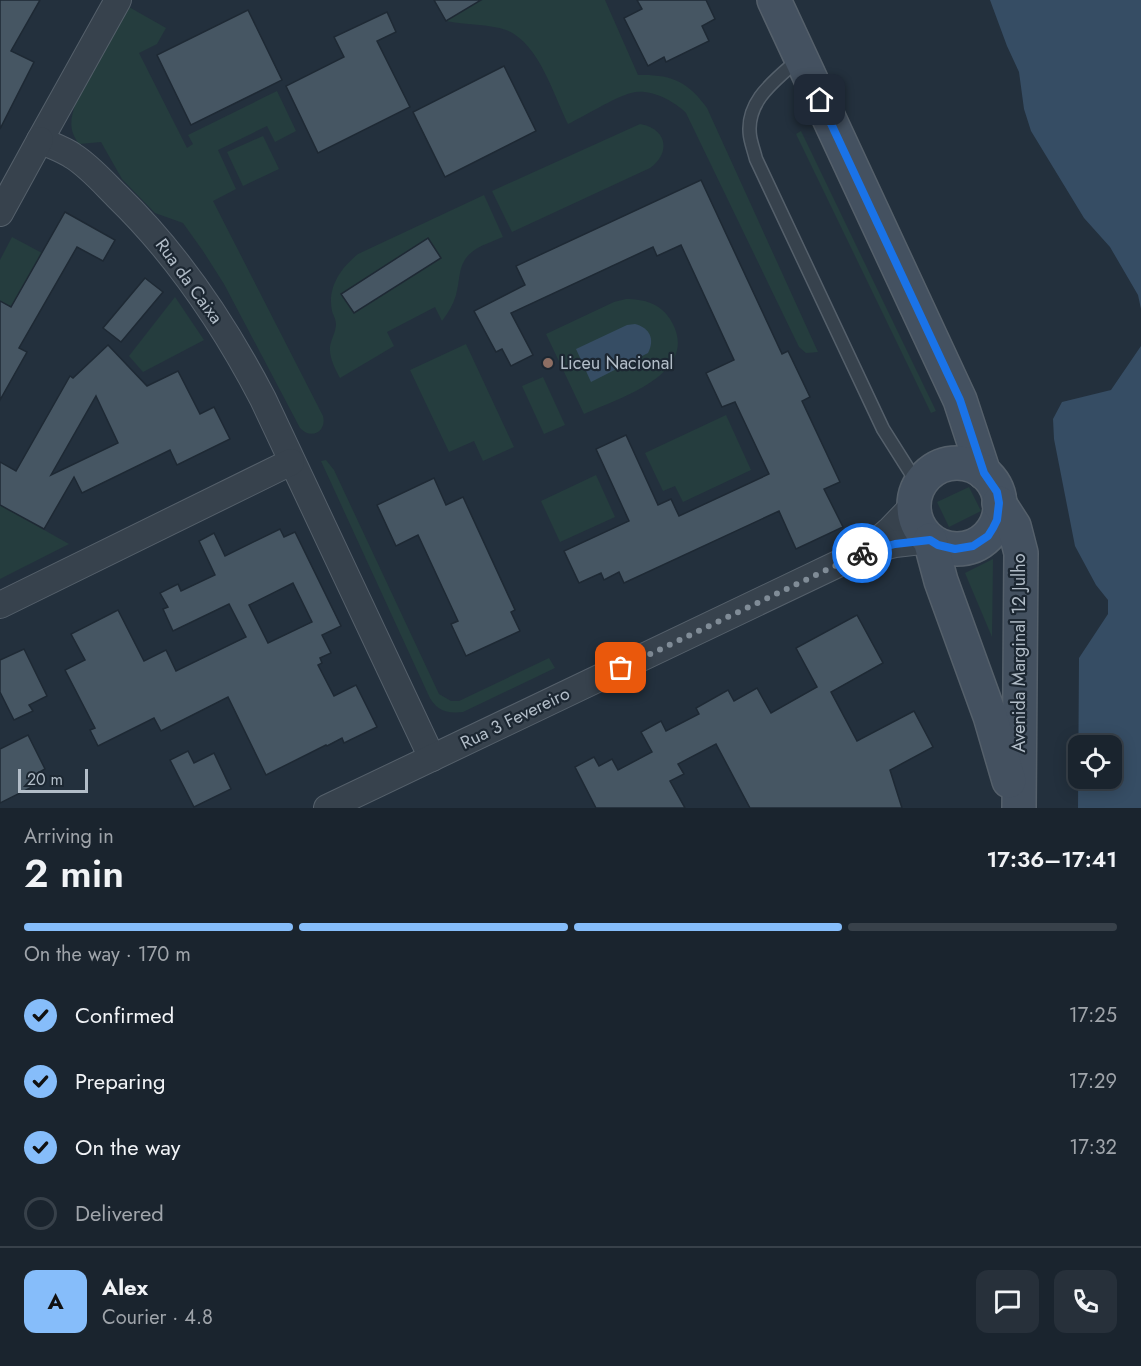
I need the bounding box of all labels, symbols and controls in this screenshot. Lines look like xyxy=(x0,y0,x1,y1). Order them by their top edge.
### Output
pin xyxy=(794,74,845,125)
icon: home xyxy=(803,83,836,116)
street label: Rua da Caixa xyxy=(149,233,229,329)
place label: Liceu Nacional xyxy=(560,350,673,376)
marker: Liceu Nacional xyxy=(541,356,555,370)
courier xyxy=(832,523,892,583)
icon: bike xyxy=(846,537,879,570)
street label: Avenida Marginal 12 Julho xyxy=(1006,553,1032,753)
pin xyxy=(595,642,646,693)
icon: bag xyxy=(604,651,637,684)
street label: Rua 3 Fevereiro xyxy=(456,680,574,756)
map controls xyxy=(1068,735,1122,789)
button: locate xyxy=(1068,735,1122,789)
scale bar xyxy=(18,766,88,794)
text: 20 m xyxy=(27,768,63,791)
text: Arriving in xyxy=(24,822,114,851)
text: 17:36–17:41 xyxy=(987,843,1117,875)
text: 2 min xyxy=(24,845,124,902)
text: On the way · 170 m xyxy=(24,940,191,969)
icon: check xyxy=(24,999,57,1032)
text: Confirmed xyxy=(75,999,174,1031)
text: 17:25 xyxy=(1069,1001,1117,1030)
icon: check xyxy=(24,1065,57,1098)
text: Preparing xyxy=(75,1065,166,1097)
text: 17:29 xyxy=(1069,1067,1117,1096)
icon: check xyxy=(24,1131,57,1164)
text: On the way xyxy=(75,1131,180,1163)
text: 17:32 xyxy=(1069,1133,1117,1162)
text: Delivered xyxy=(75,1197,164,1229)
button: chat xyxy=(976,1270,1039,1333)
button: phone xyxy=(1054,1270,1117,1333)
text: Alex xyxy=(102,1271,148,1303)
text: A xyxy=(47,1285,64,1317)
text: Courier · 4.8 xyxy=(102,1303,213,1332)

